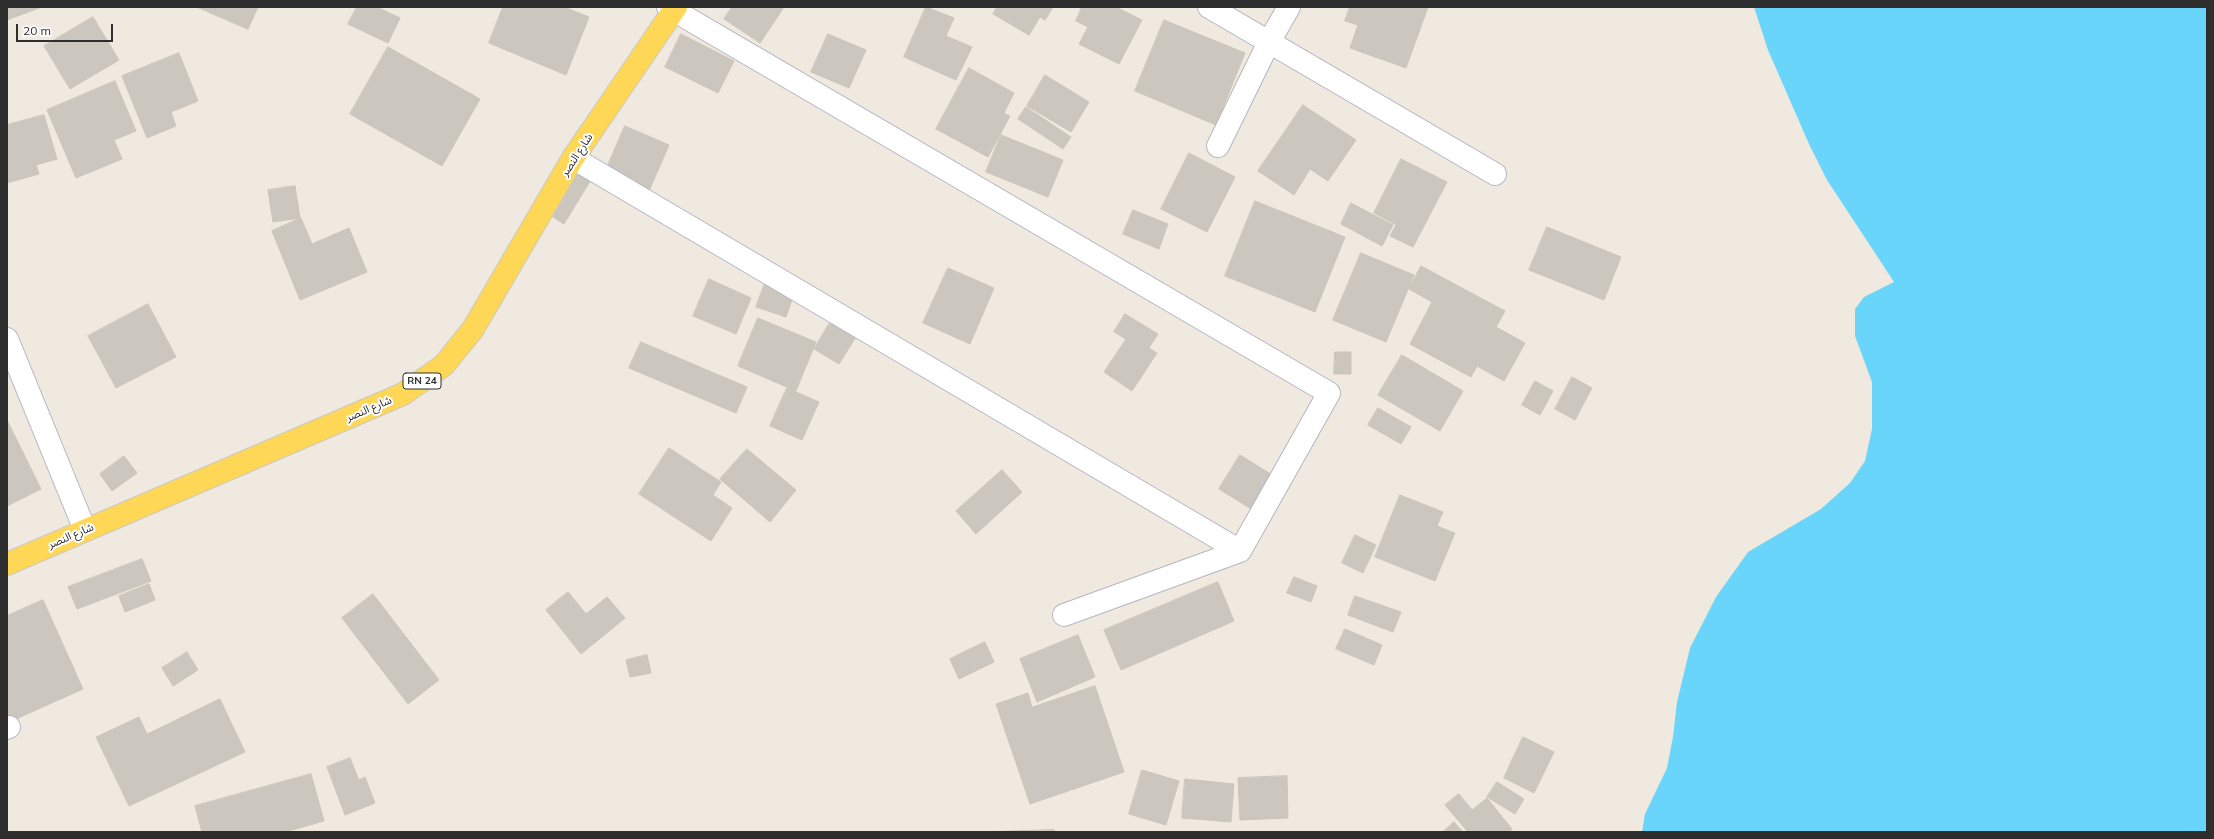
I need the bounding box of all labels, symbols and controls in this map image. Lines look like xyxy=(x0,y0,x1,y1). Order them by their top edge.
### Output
scale bar xyxy=(18,16,115,42)
text: 20 m xyxy=(23,23,51,38)
street label: شارع النصر xyxy=(558,131,596,179)
road number: RN 24 xyxy=(403,373,441,389)
street label: شارع النصر xyxy=(344,393,394,425)
street label: شارع النصر xyxy=(46,520,96,552)

